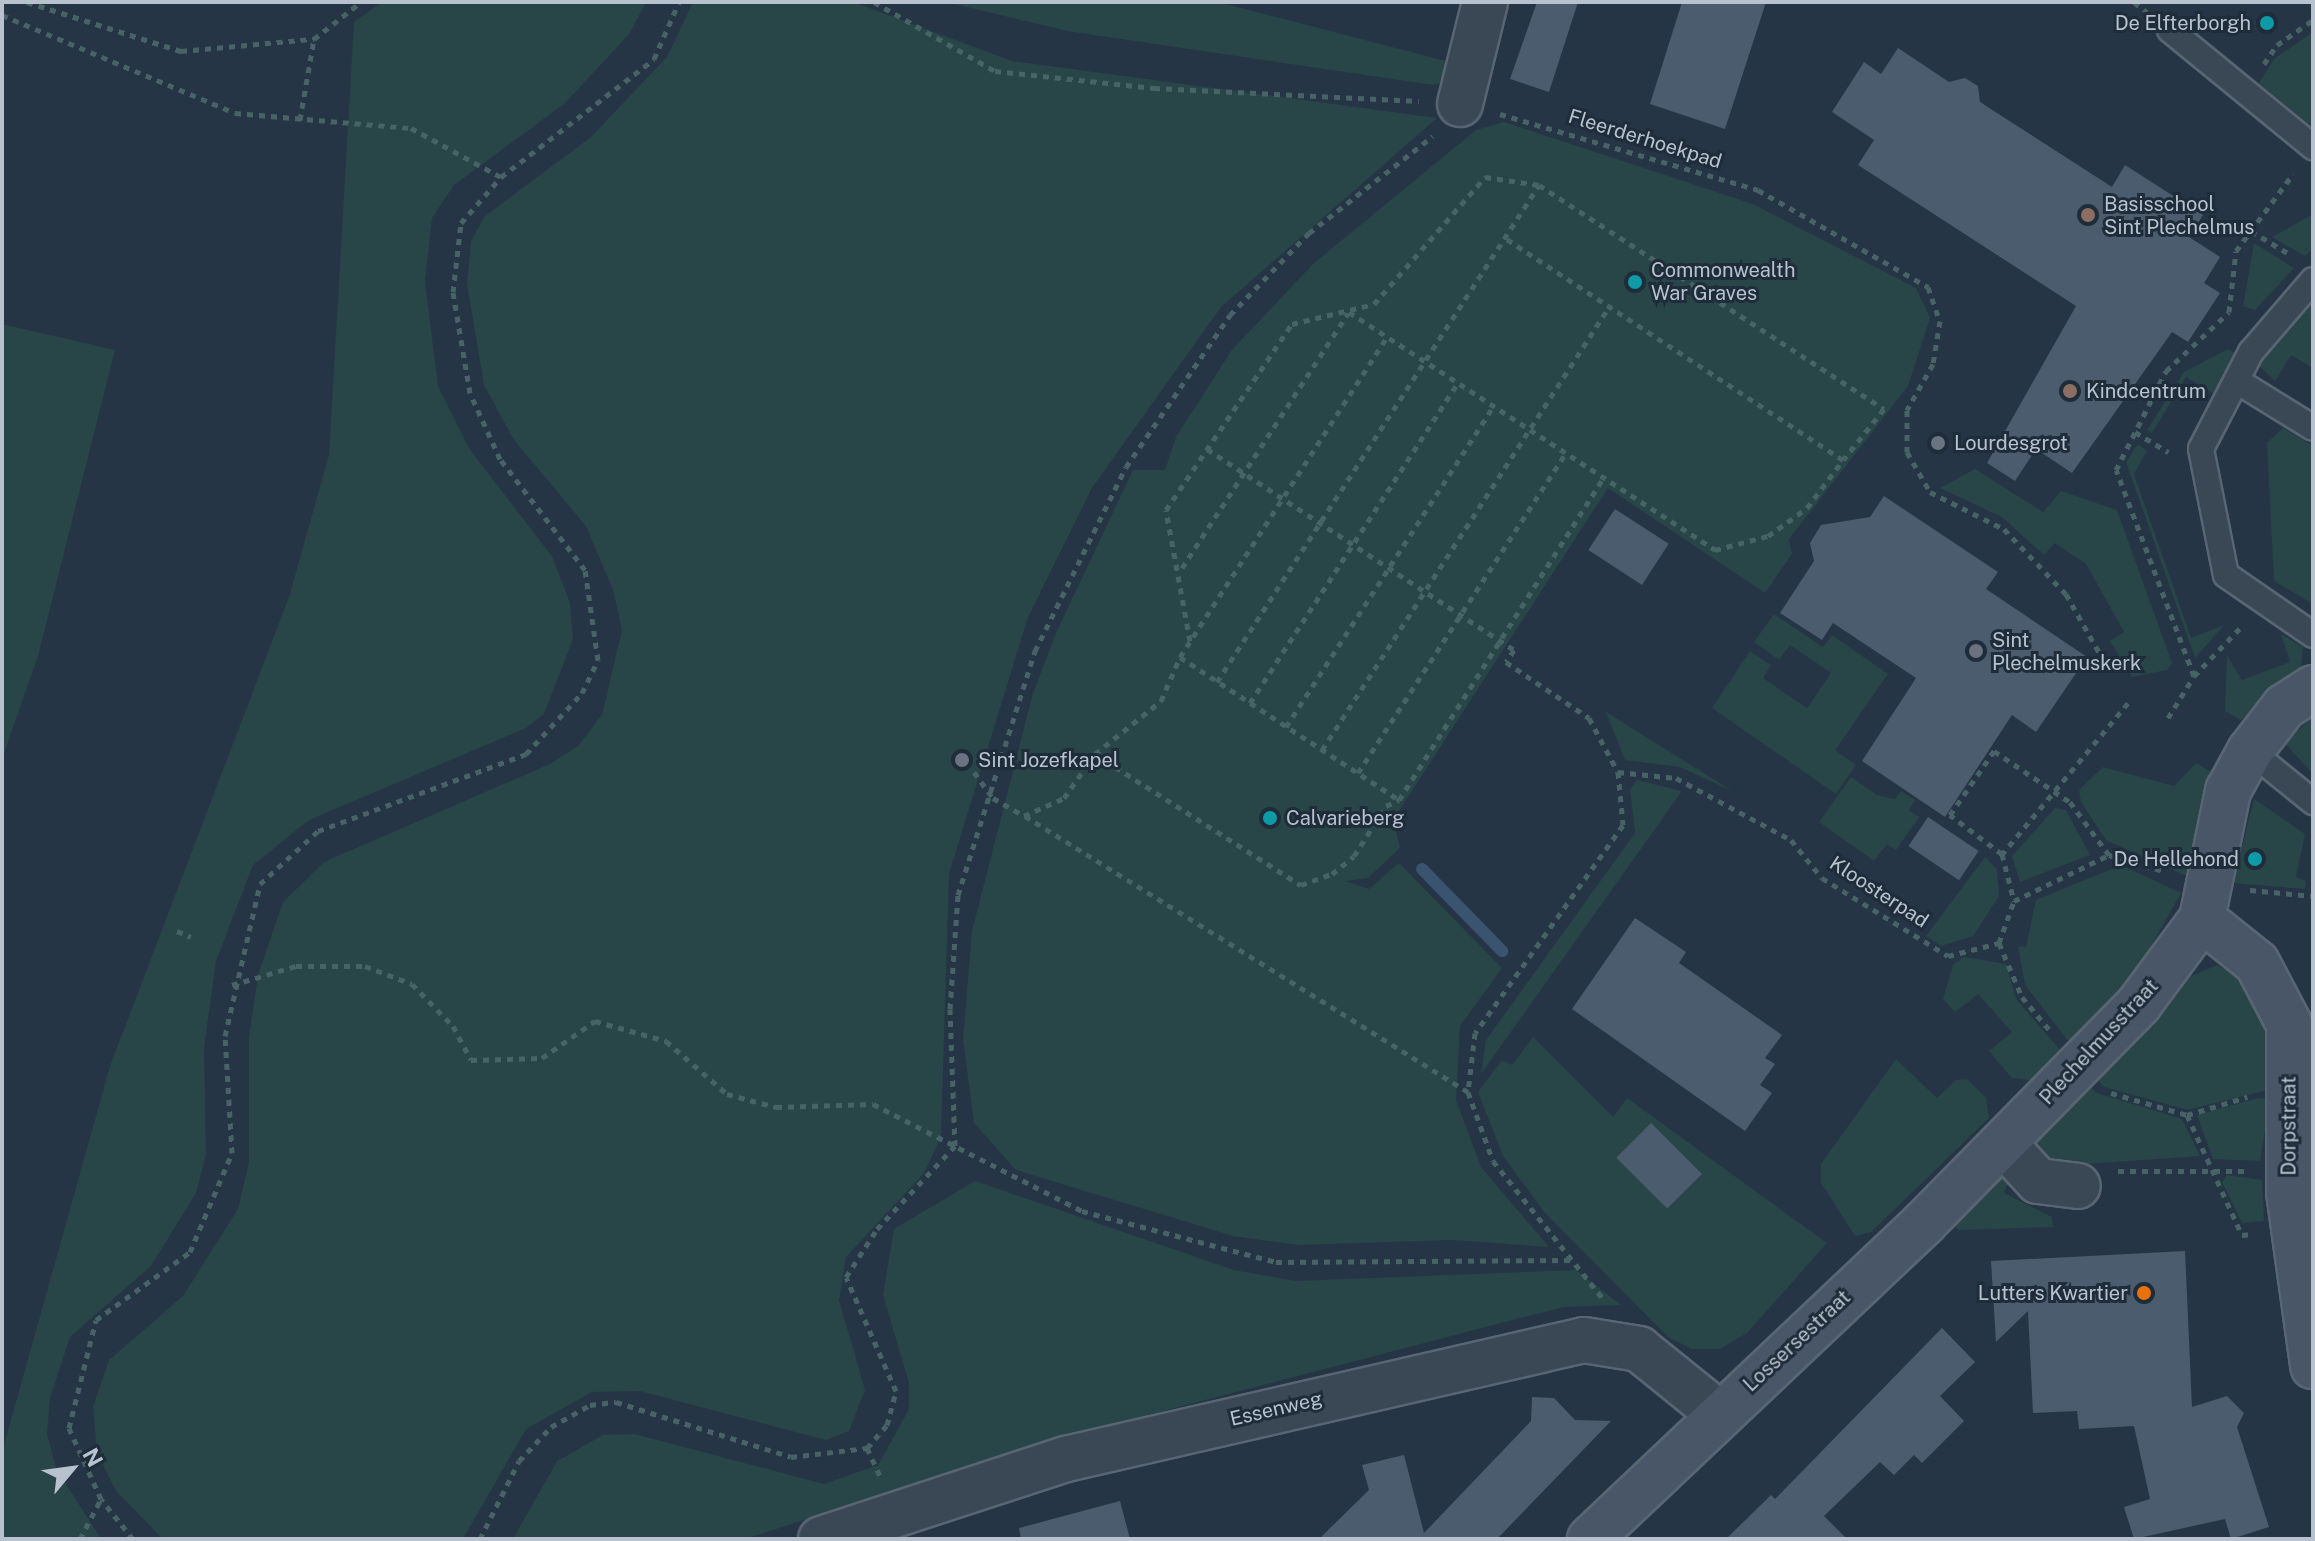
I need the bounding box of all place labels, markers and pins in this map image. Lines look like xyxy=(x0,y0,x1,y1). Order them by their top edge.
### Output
place label: De Elfterborgh xyxy=(2115,11,2251,35)
marker: De Elfterborgh xyxy=(2258,14,2276,32)
place label: Basisschool Sint Plechelmus xyxy=(2104,192,2254,239)
marker: Basisschool Sint Plechelmus xyxy=(2079,206,2097,224)
place label: Commonwealth War Graves xyxy=(1651,258,1795,305)
marker: Commonwealth War Graves xyxy=(1626,273,1644,291)
place label: Kindcentrum xyxy=(2086,379,2206,403)
marker: Kindcentrum xyxy=(2061,382,2079,400)
place label: Lourdesgrot xyxy=(1954,431,2068,455)
marker: Lourdesgrot xyxy=(1929,434,1947,452)
place label: Sint Plechelmuskerk xyxy=(1992,628,2141,675)
marker: Sint Plechelmuskerk xyxy=(1967,642,1985,660)
place label: Sint Jozefkapel xyxy=(978,748,1119,772)
marker: Sint Jozefkapel xyxy=(953,751,971,769)
place label: Calvarieberg xyxy=(1286,806,1405,830)
marker: Calvarieberg xyxy=(1261,809,1279,827)
place label: De Hellehond xyxy=(2113,847,2239,871)
marker: De Hellehond xyxy=(2246,850,2264,868)
place label: Lutters Kwartier xyxy=(1978,1281,2128,1305)
marker: Lutters Kwartier xyxy=(2135,1284,2153,1302)

